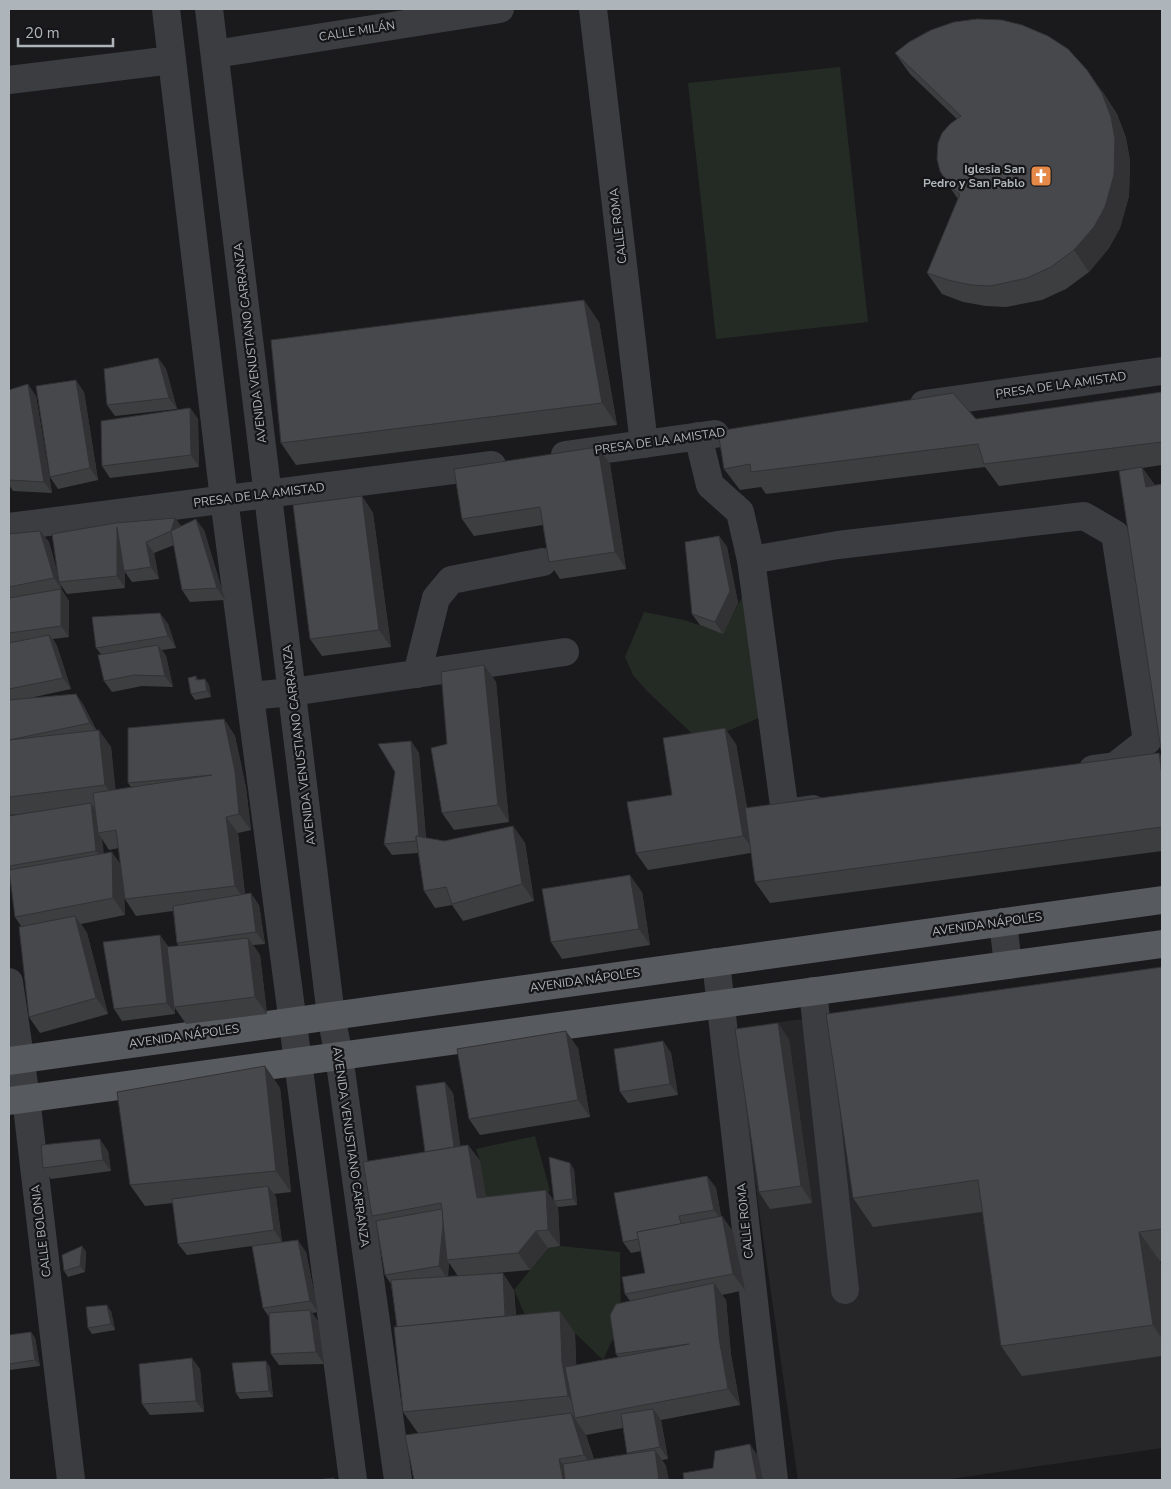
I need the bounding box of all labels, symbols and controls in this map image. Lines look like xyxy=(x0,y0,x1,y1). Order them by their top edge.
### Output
scale bar xyxy=(18,15,112,47)
street label: CALLE MILÁN xyxy=(318,17,396,45)
text: 20 m xyxy=(25,23,60,43)
place label: Iglesia San Pedro y San Pablo xyxy=(923,161,1025,191)
church icon: Iglesia San Pedro y San Pablo xyxy=(1029,164,1053,188)
street label: CALLE ROMA xyxy=(605,187,631,265)
street label: AVENIDA VENUSTIANO CARRANZA xyxy=(230,242,270,444)
street label: PRESA DE LA AMISTAD xyxy=(995,368,1128,402)
street label: PRESA DE LA AMISTAD xyxy=(594,424,727,458)
street label: PRESA DE LA AMISTAD xyxy=(193,479,326,511)
street label: AVENIDA VENUSTIANO CARRANZA xyxy=(279,644,319,846)
street label: AVENIDA NÁPOLES xyxy=(931,908,1043,940)
street label: AVENIDA NÁPOLES xyxy=(529,964,641,996)
street label: AVENIDA NÁPOLES xyxy=(128,1020,240,1052)
street label: AVENIDA VENUSTIANO CARRANZA xyxy=(329,1046,373,1248)
street label: CALLE ROMA xyxy=(733,1182,757,1260)
street label: CALLE BOLONIA xyxy=(27,1184,55,1278)

